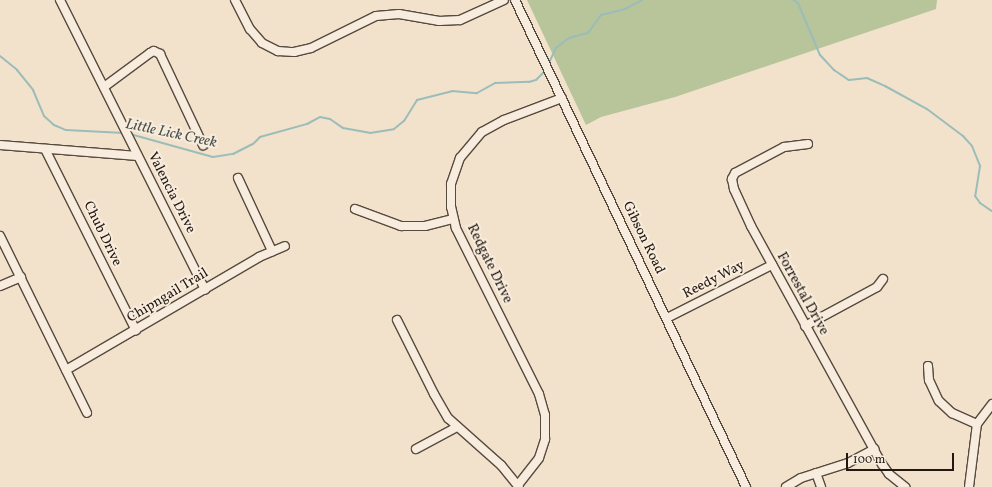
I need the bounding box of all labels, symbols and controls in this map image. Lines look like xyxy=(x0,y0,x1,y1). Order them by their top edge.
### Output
water label: Little Lick Creek xyxy=(124,116,218,152)
street label: Valencia Drive xyxy=(143,150,199,236)
street label: Chub Drive xyxy=(79,199,125,269)
street label: Gibson Road xyxy=(618,199,668,277)
street label: Redgate Drive xyxy=(463,222,515,306)
street label: Forrestal Drive xyxy=(772,250,832,338)
street label: Reedy Way xyxy=(680,257,748,303)
street label: Chipngail Trail xyxy=(124,265,212,327)
scale bar xyxy=(848,445,956,471)
text: 100 m xyxy=(853,452,885,468)

